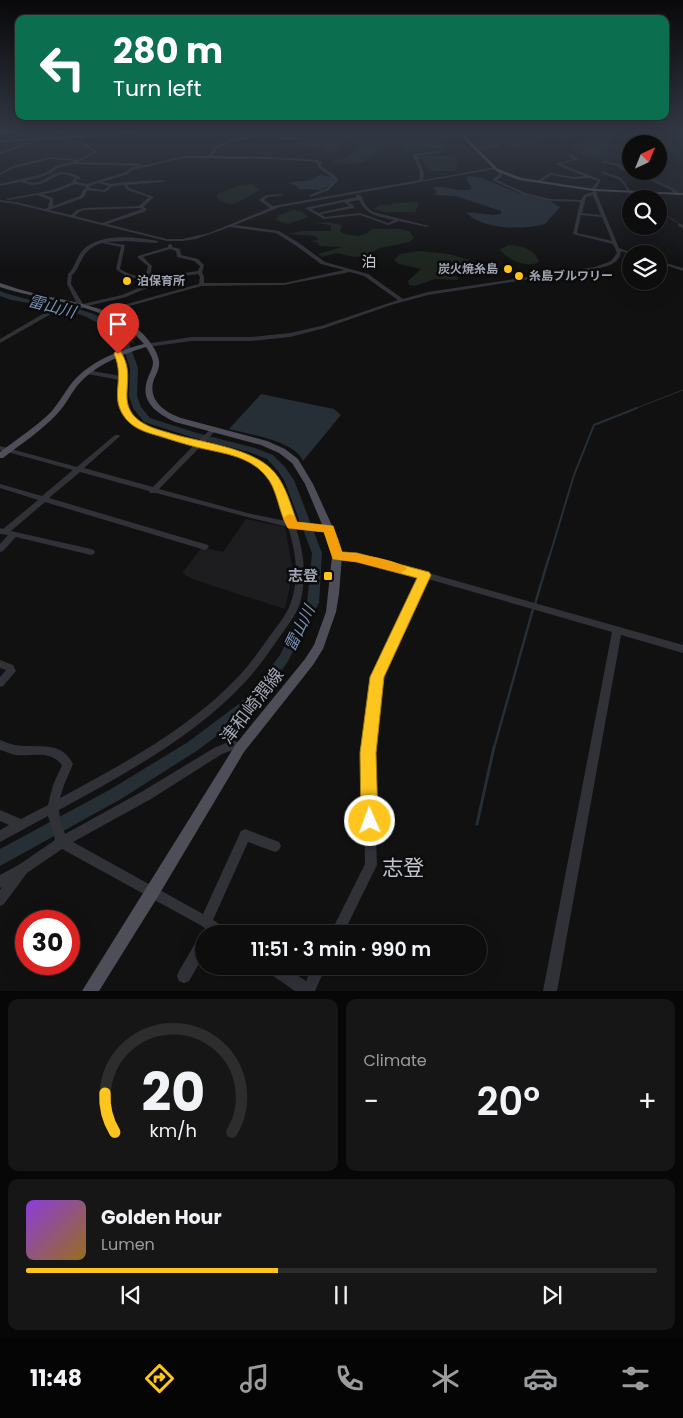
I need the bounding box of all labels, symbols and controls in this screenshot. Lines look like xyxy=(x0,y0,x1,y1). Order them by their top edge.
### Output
text: 280 m xyxy=(113,26,223,75)
icon: left xyxy=(30,35,95,100)
text: Turn left xyxy=(113,73,201,104)
north arrow xyxy=(622,135,668,180)
map controls xyxy=(622,135,667,290)
button: search xyxy=(622,190,667,235)
button: layers xyxy=(622,245,667,290)
district label: 泊 xyxy=(361,251,377,272)
place label: 炭火焼糸島 xyxy=(438,260,498,277)
marker: 炭火焼糸島 xyxy=(502,263,514,275)
place label: 糸島ブルワリー xyxy=(529,267,613,284)
marker: 糸島ブルワリー xyxy=(513,270,525,282)
place label: 泊保育所 xyxy=(137,272,185,289)
marker: 泊保育所 xyxy=(121,275,133,287)
water label: 雷山川 xyxy=(26,289,80,324)
pin xyxy=(97,303,139,354)
icon: arrive xyxy=(104,310,132,338)
place label: 志登 xyxy=(288,565,318,586)
marker: 志登 xyxy=(322,570,334,582)
water label: 雷山川 xyxy=(279,600,321,655)
street label: 津和崎潤線 xyxy=(214,663,289,749)
position arrow xyxy=(343,794,395,846)
district label: 志登 xyxy=(382,853,424,882)
speed limit sign: 30 xyxy=(15,910,80,975)
text: 11:51 · 3 min · 990 m xyxy=(251,936,431,963)
text: Climate xyxy=(364,1049,427,1072)
text: 20 xyxy=(141,1056,205,1129)
text: 20° xyxy=(477,1075,540,1128)
text: − xyxy=(364,1082,379,1121)
text: + xyxy=(638,1082,657,1121)
text: km/h xyxy=(149,1118,197,1143)
text: Golden Hour xyxy=(101,1204,222,1231)
text: Lumen xyxy=(101,1233,155,1256)
icon: previous xyxy=(117,1281,145,1309)
icon: pause xyxy=(327,1281,355,1309)
icon: next xyxy=(538,1281,566,1309)
icon: directions xyxy=(142,1361,177,1396)
icon: music xyxy=(237,1361,272,1396)
icon: phone xyxy=(332,1361,367,1396)
icon: climate xyxy=(428,1361,463,1396)
icon: car xyxy=(523,1361,558,1396)
icon: filters xyxy=(618,1361,653,1396)
text: 11:48 xyxy=(30,1363,82,1394)

